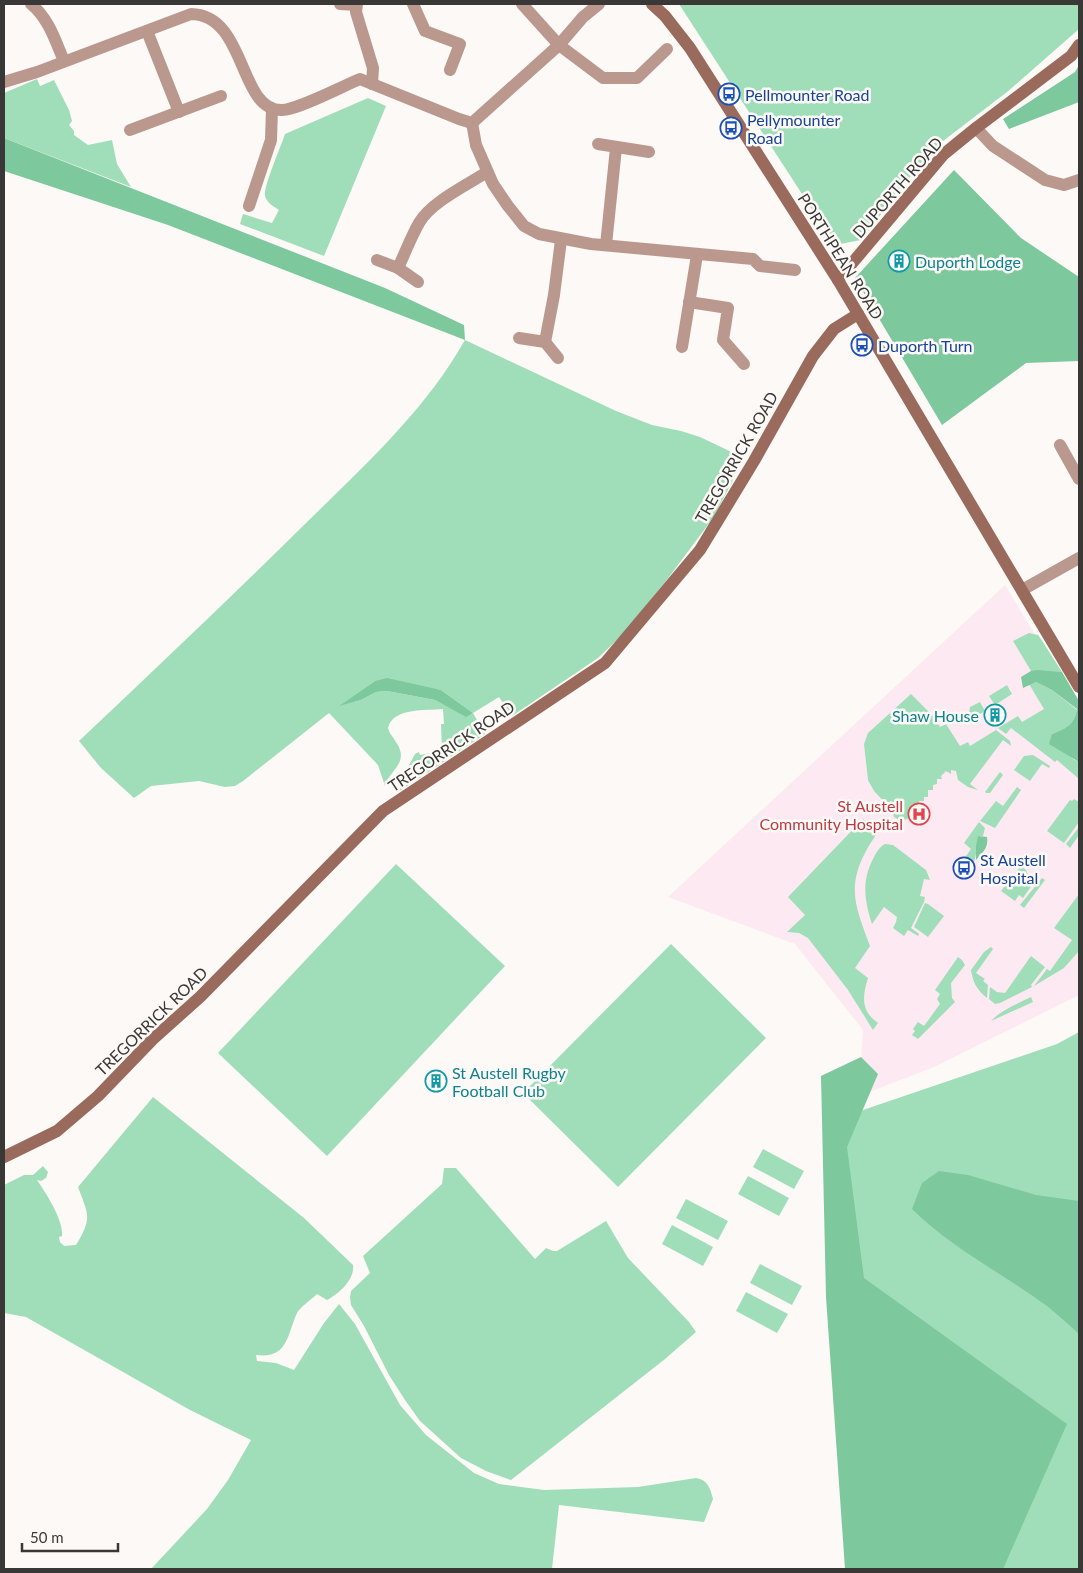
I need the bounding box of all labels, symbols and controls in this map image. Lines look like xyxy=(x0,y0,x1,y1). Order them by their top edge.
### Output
bus stop icon: Pellmounter Road xyxy=(717,82,741,106)
place label: Pellmounter Road xyxy=(745,85,869,104)
place label: Pellymounter Road xyxy=(747,110,841,147)
bus stop icon: Pellymounter Road xyxy=(719,116,743,140)
street label: DUPORTH ROAD xyxy=(848,133,946,241)
street label: PORTHPEAN ROAD xyxy=(794,189,888,323)
building icon: Duporth Lodge xyxy=(887,249,911,273)
place label: Duporth Lodge xyxy=(915,252,1021,271)
bus stop icon: Duporth Turn xyxy=(850,333,874,357)
place label: Duporth Turn xyxy=(878,336,973,355)
street label: TREGORRICK ROAD xyxy=(691,388,781,526)
street label: TREGORRICK ROAD xyxy=(384,697,518,795)
building icon: Shaw House xyxy=(983,703,1007,727)
place label: Shaw House xyxy=(892,706,979,725)
place label: St Austell Community Hospital xyxy=(759,796,903,833)
hospital icon: St Austell Community Hospital xyxy=(907,802,931,826)
place label: St Austell Hospital xyxy=(980,850,1046,887)
bus stop icon: St Austell Hospital xyxy=(952,856,976,880)
street label: TREGORRICK ROAD xyxy=(91,963,211,1079)
place label: St Austell Rugby Football Club xyxy=(452,1063,567,1100)
building icon: St Austell Rugby Football Club xyxy=(424,1069,448,1093)
scale bar xyxy=(22,1520,119,1552)
text: 50 m xyxy=(30,1528,64,1546)

